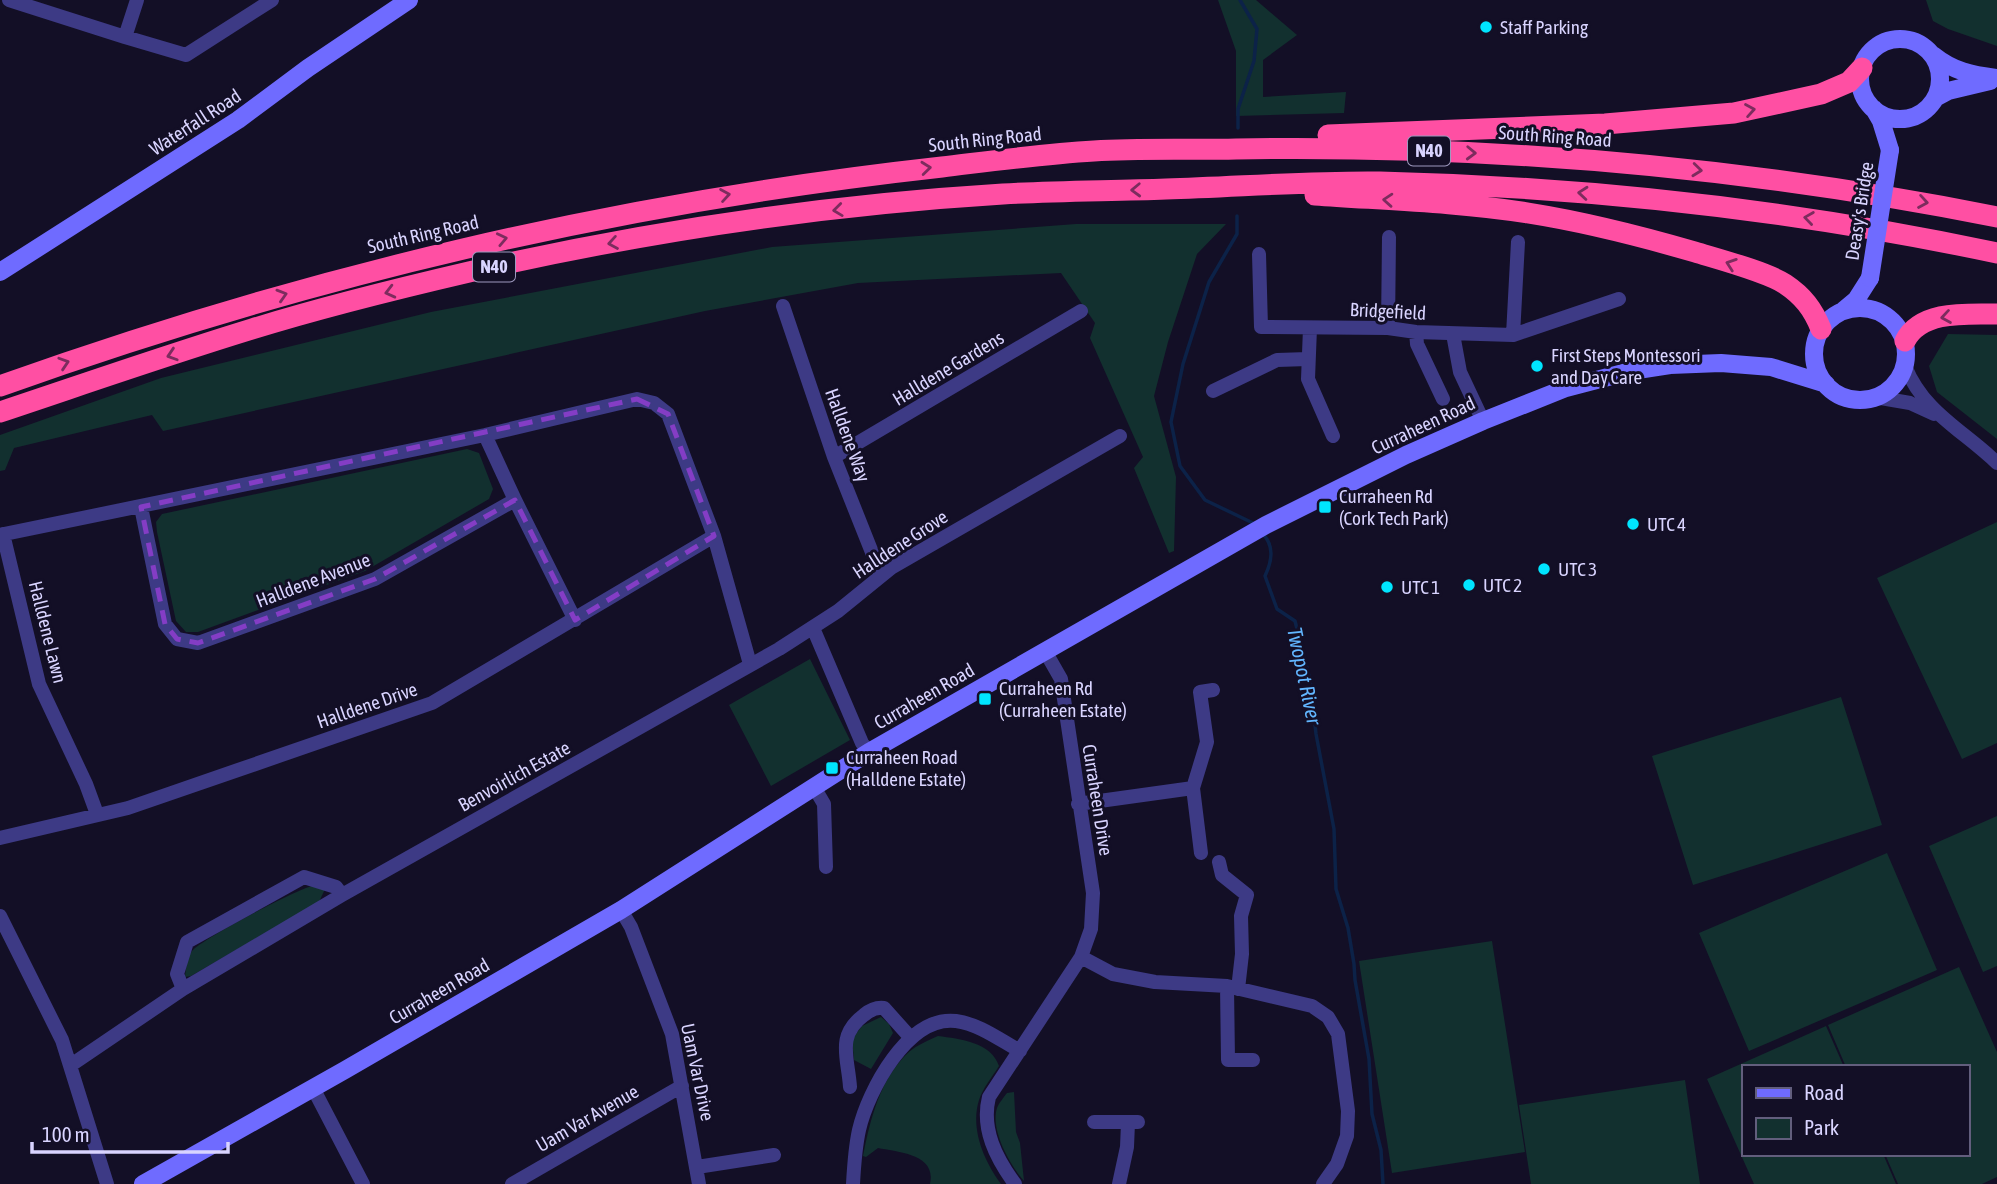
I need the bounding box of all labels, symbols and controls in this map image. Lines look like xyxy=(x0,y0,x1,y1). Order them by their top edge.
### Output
place label: Staff Parking xyxy=(1500,16,1589,38)
marker: Staff Parking xyxy=(1478,19,1494,35)
street label: Waterfall Road xyxy=(145,84,245,160)
one-way arrow xyxy=(1744,103,1756,118)
street label: South Ring Road xyxy=(1498,121,1612,151)
street label: South Ring Road xyxy=(927,122,1043,156)
road number: N40 xyxy=(1408,136,1450,166)
one-way arrow xyxy=(1465,146,1476,161)
street label: Deasy's Bridge xyxy=(1840,160,1878,262)
one-way arrow xyxy=(920,161,932,176)
one-way arrow xyxy=(1692,163,1703,178)
one-way arrow xyxy=(1130,182,1141,197)
one-way arrow xyxy=(1578,186,1589,201)
one-way arrow xyxy=(719,188,731,203)
one-way arrow xyxy=(1382,193,1393,208)
one-way arrow xyxy=(1917,194,1929,209)
one-way arrow xyxy=(832,202,844,217)
street label: South Ring Road xyxy=(365,211,481,257)
one-way arrow xyxy=(1804,211,1815,226)
one-way arrow xyxy=(496,233,508,247)
one-way arrow xyxy=(607,235,619,250)
road number: N40 xyxy=(473,253,515,282)
one-way arrow xyxy=(1726,258,1738,272)
one-way arrow xyxy=(385,283,397,298)
one-way arrow xyxy=(275,289,287,304)
street label: Bridgefield xyxy=(1349,298,1427,324)
one-way arrow xyxy=(1941,309,1952,324)
street label: Halldene Gardens xyxy=(888,326,1008,410)
place label: First Steps Montessori and Day Care xyxy=(1551,344,1701,388)
one-way arrow xyxy=(166,347,179,361)
one-way arrow xyxy=(58,357,70,371)
marker: First Steps Montessori and Day Care xyxy=(1529,358,1545,374)
street label: Halldene Way xyxy=(821,385,875,485)
street label: Curraheen Road xyxy=(1368,391,1478,459)
place label: Curraheen Rd (Cork Tech Park) xyxy=(1339,485,1448,529)
marker: Curraheen Rd (Cork Tech Park) xyxy=(1317,499,1333,515)
street label: Halldene Grove xyxy=(849,505,951,583)
place label: UTC 4 xyxy=(1647,513,1686,535)
marker: UTC 4 xyxy=(1625,516,1641,532)
street label: Halldene Avenue xyxy=(253,548,373,612)
place label: UTC 3 xyxy=(1558,558,1597,580)
marker: UTC 3 xyxy=(1536,561,1552,577)
place label: UTC 2 xyxy=(1483,574,1522,596)
place label: UTC 1 xyxy=(1401,576,1440,598)
marker: UTC 2 xyxy=(1461,577,1477,593)
street label: Halldene Lawn xyxy=(25,579,71,685)
marker: UTC 1 xyxy=(1379,579,1395,595)
water label: Twopot River xyxy=(1283,625,1327,727)
street label: Curraheen Road xyxy=(870,659,978,733)
place label: Curraheen Rd (Curraheen Estate) xyxy=(999,677,1127,721)
street label: Halldene Drive xyxy=(314,678,420,732)
marker: Curraheen Rd (Curraheen Estate) xyxy=(977,691,993,707)
street label: Benvoirlich Estate xyxy=(454,736,574,816)
street label: Curraheen Drive xyxy=(1078,743,1118,857)
place label: Curraheen Road (Halldene Estate) xyxy=(846,746,966,790)
marker: Curraheen Road (Halldene Estate) xyxy=(824,760,840,776)
street label: Curraheen Road xyxy=(385,954,493,1028)
street label: Uam Var Drive xyxy=(677,1021,719,1123)
legend xyxy=(1742,1065,1969,1156)
street label: Uam Var Avenue xyxy=(532,1080,642,1156)
text: Road xyxy=(1804,1080,1844,1104)
scale bar xyxy=(32,1110,228,1154)
text: Park xyxy=(1804,1115,1839,1139)
text: 100 m xyxy=(42,1122,90,1146)

